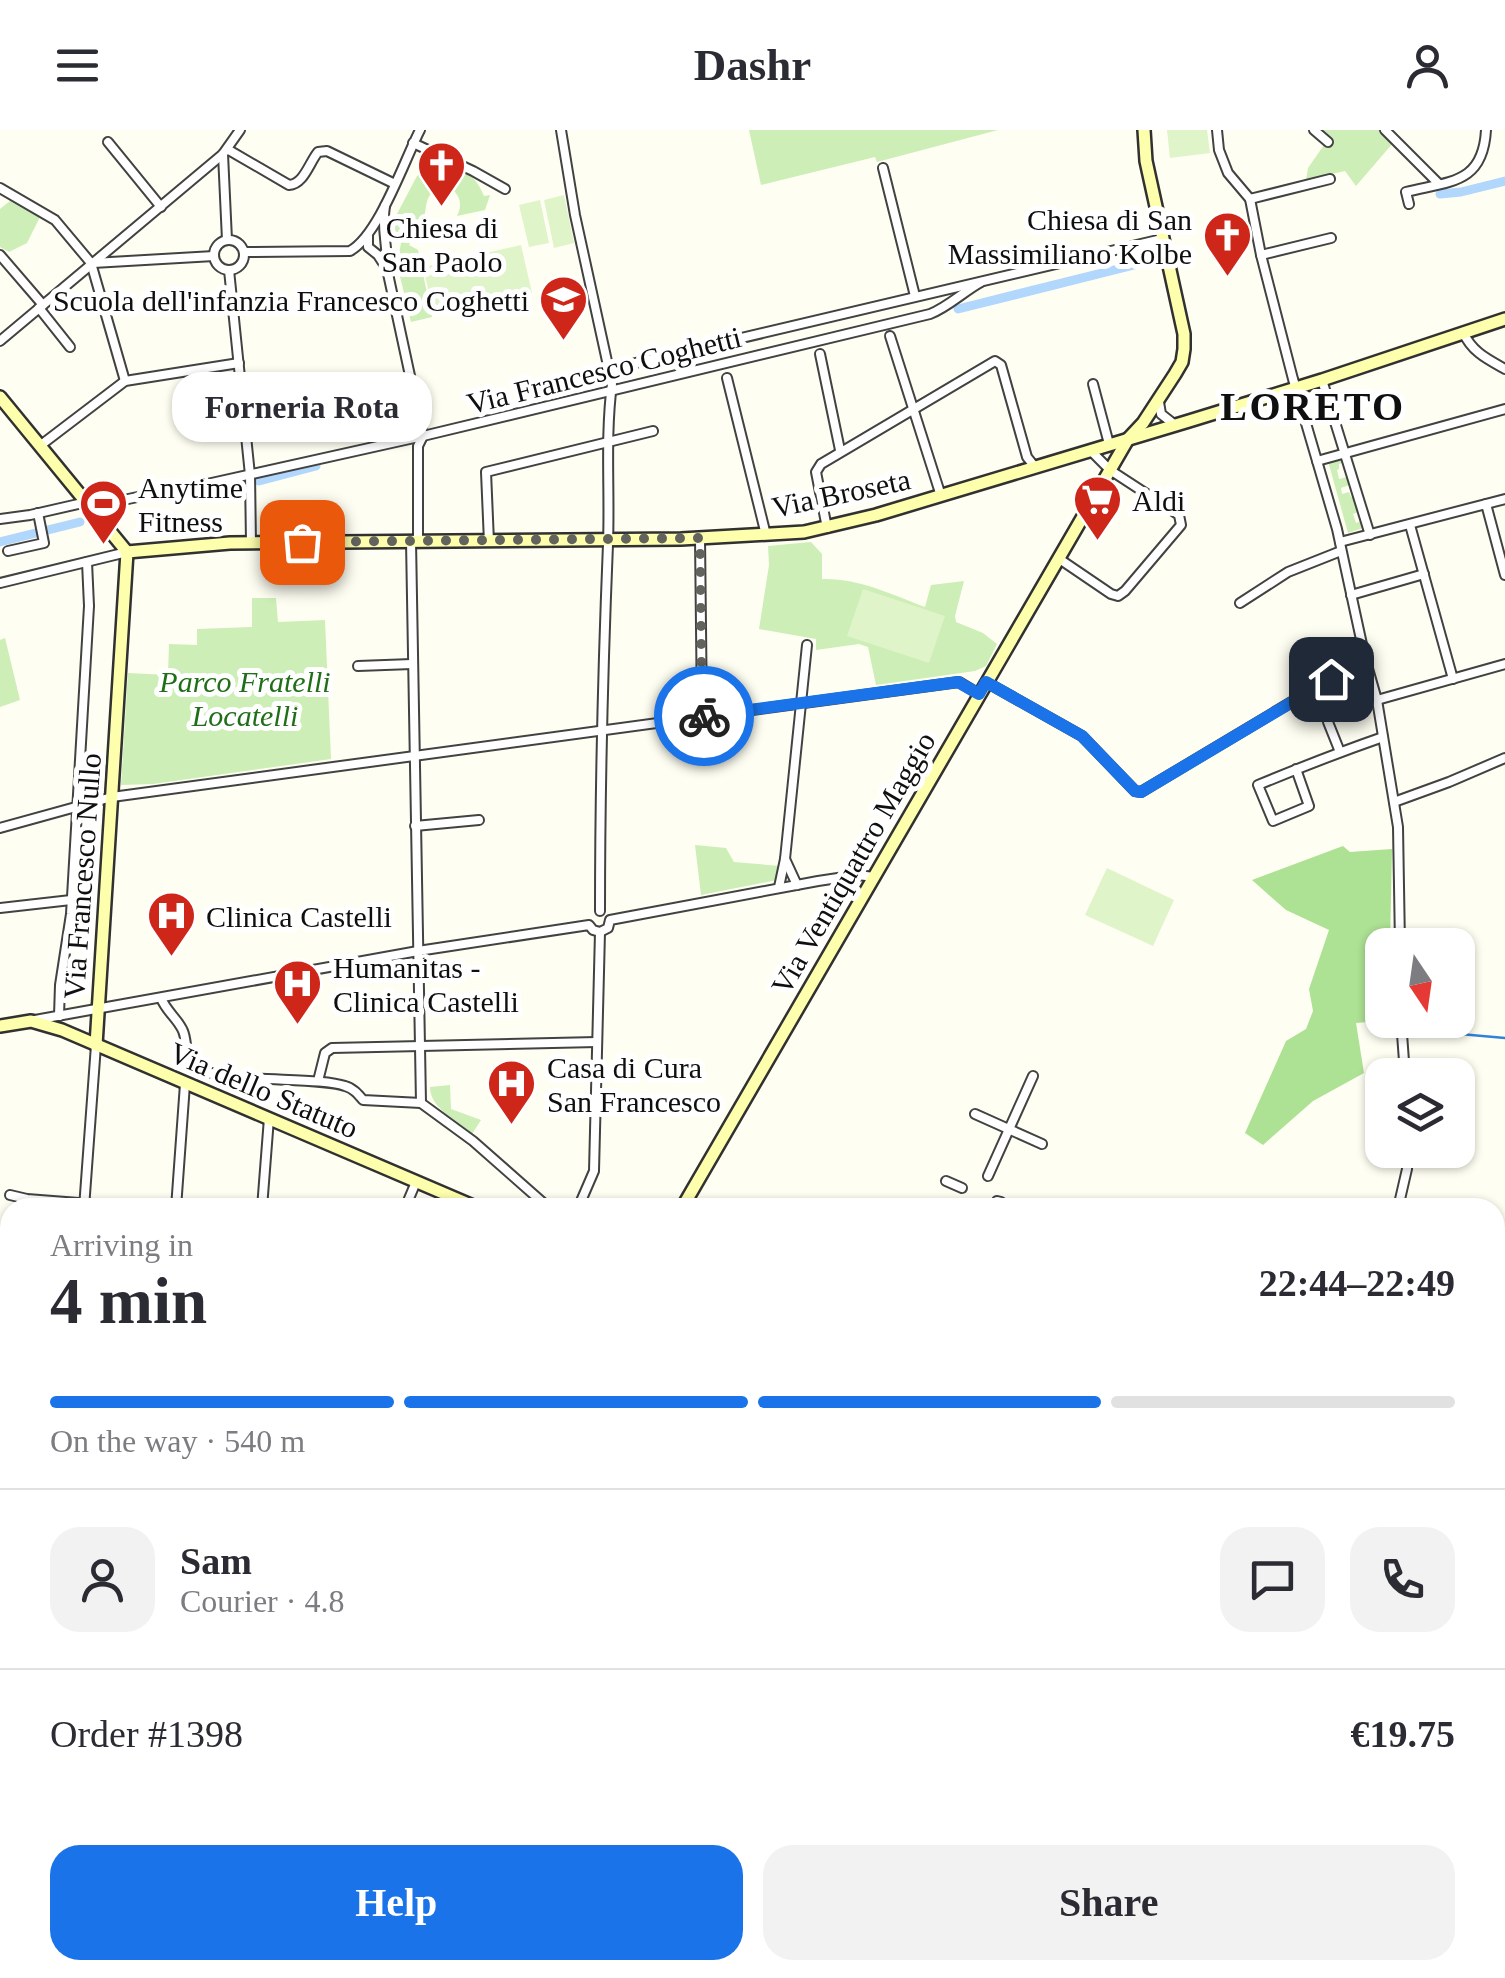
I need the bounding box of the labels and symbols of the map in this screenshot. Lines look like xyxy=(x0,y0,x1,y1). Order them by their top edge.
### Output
church icon: Chiesa di San Paolo xyxy=(416,140,468,208)
place label: Chiesa di San Massimiliano Kolbe xyxy=(948,203,1192,270)
church icon: Chiesa di San Massimiliano Kolbe xyxy=(1201,210,1253,278)
place label: Chiesa di San Paolo xyxy=(382,211,502,278)
school or university icon: Scuola dell'infanzia Francesco Coghetti xyxy=(538,274,590,342)
place label: Scuola dell'infanzia Francesco Coghetti xyxy=(53,284,529,317)
street label: Via Francesco Coghetti xyxy=(463,320,745,420)
callout: Forneria Rota xyxy=(172,372,432,442)
district label: LORETO xyxy=(1220,384,1406,429)
street label: Via Broseta xyxy=(769,462,913,524)
place label: Anytime Fitness xyxy=(138,471,243,538)
supermarket icon: Aldi xyxy=(1071,474,1123,542)
sports icon: Anytime Fitness xyxy=(77,478,129,546)
place label: Aldi xyxy=(1132,484,1185,517)
pin xyxy=(260,500,345,585)
pin xyxy=(1289,637,1374,722)
park label: Parco Fratelli Locatelli xyxy=(158,665,331,732)
courier xyxy=(654,666,754,766)
street label: Via Ventiquattro Maggio xyxy=(764,726,942,1000)
street label: Via Francesco Nullo xyxy=(57,752,107,1000)
hospital icon: Clinica Castelli xyxy=(145,890,197,958)
place label: Clinica Castelli xyxy=(206,900,392,933)
north arrow xyxy=(1365,928,1475,1038)
place label: Humanitas - Clinica Castelli xyxy=(333,951,519,1018)
hospital icon: Humanitas - Clinica Castelli xyxy=(272,958,324,1026)
street label: Via dello Statuto xyxy=(165,1035,363,1145)
place label: Casa di Cura San Francesco xyxy=(547,1051,721,1118)
hospital icon: Casa di Cura San Francesco xyxy=(486,1058,538,1126)

